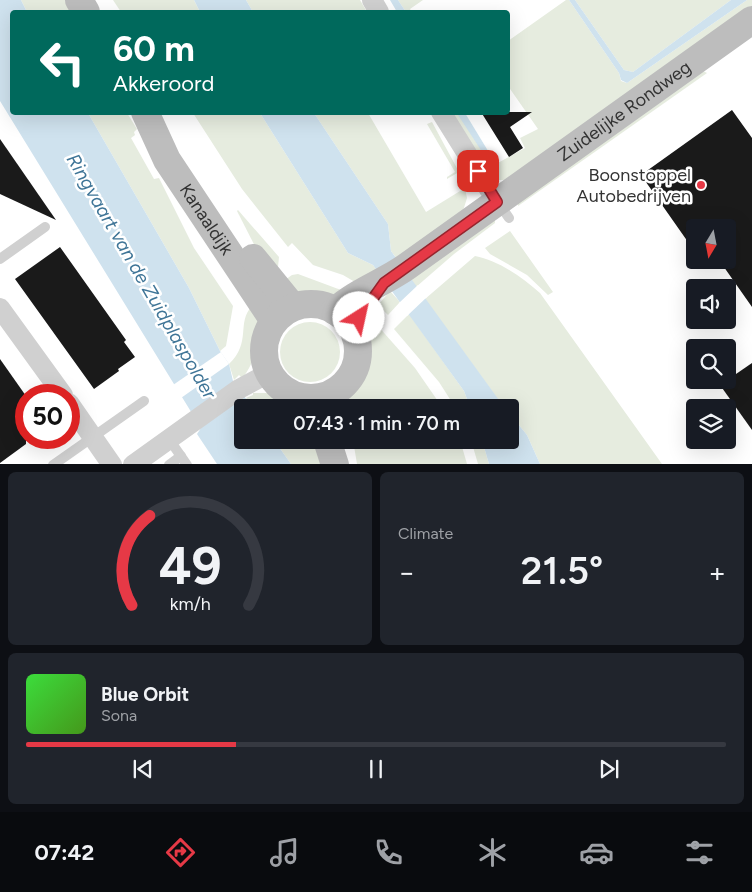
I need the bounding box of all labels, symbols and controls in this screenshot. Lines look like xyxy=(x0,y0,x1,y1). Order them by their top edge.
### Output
text: 60 m xyxy=(113,28,195,70)
icon: left xyxy=(30,30,95,95)
street label: Zuidelijke Rondweg xyxy=(553,56,695,166)
text: Akkeroord xyxy=(113,70,214,97)
water label: Ringvaart van de Zuidplaspolder xyxy=(62,150,222,403)
pin xyxy=(457,150,499,192)
icon: arrive xyxy=(464,157,492,185)
place label: Boonstoppel Autobedrijven xyxy=(577,164,691,207)
marker: Boonstoppel Autobedrijven xyxy=(695,179,707,191)
street label: Kanaaldijk xyxy=(175,180,238,259)
north arrow xyxy=(686,219,736,269)
map controls xyxy=(686,219,736,449)
button: sound xyxy=(686,279,736,329)
position arrow xyxy=(332,291,384,343)
button: search xyxy=(686,339,736,389)
speed limit sign: 50 xyxy=(15,384,80,449)
button: layers xyxy=(686,399,736,449)
text: 07:43 · 1 min · 70 m xyxy=(293,412,460,435)
text: Climate xyxy=(398,524,453,543)
text: 49 xyxy=(158,535,222,597)
text: 21.5° xyxy=(521,548,603,594)
text: − xyxy=(398,555,415,589)
text: + xyxy=(709,555,726,589)
text: km/h xyxy=(170,593,210,614)
text: Blue Orbit xyxy=(101,683,189,706)
text: Sona xyxy=(101,706,137,725)
icon: previous xyxy=(129,755,157,783)
icon: pause xyxy=(362,755,390,783)
icon: next xyxy=(595,755,623,783)
icon: directions xyxy=(163,835,198,870)
icon: music xyxy=(267,835,302,870)
icon: phone xyxy=(371,835,406,870)
icon: climate xyxy=(475,835,510,870)
icon: car xyxy=(579,835,614,870)
icon: filters xyxy=(682,835,717,870)
text: 07:42 xyxy=(34,839,94,866)

